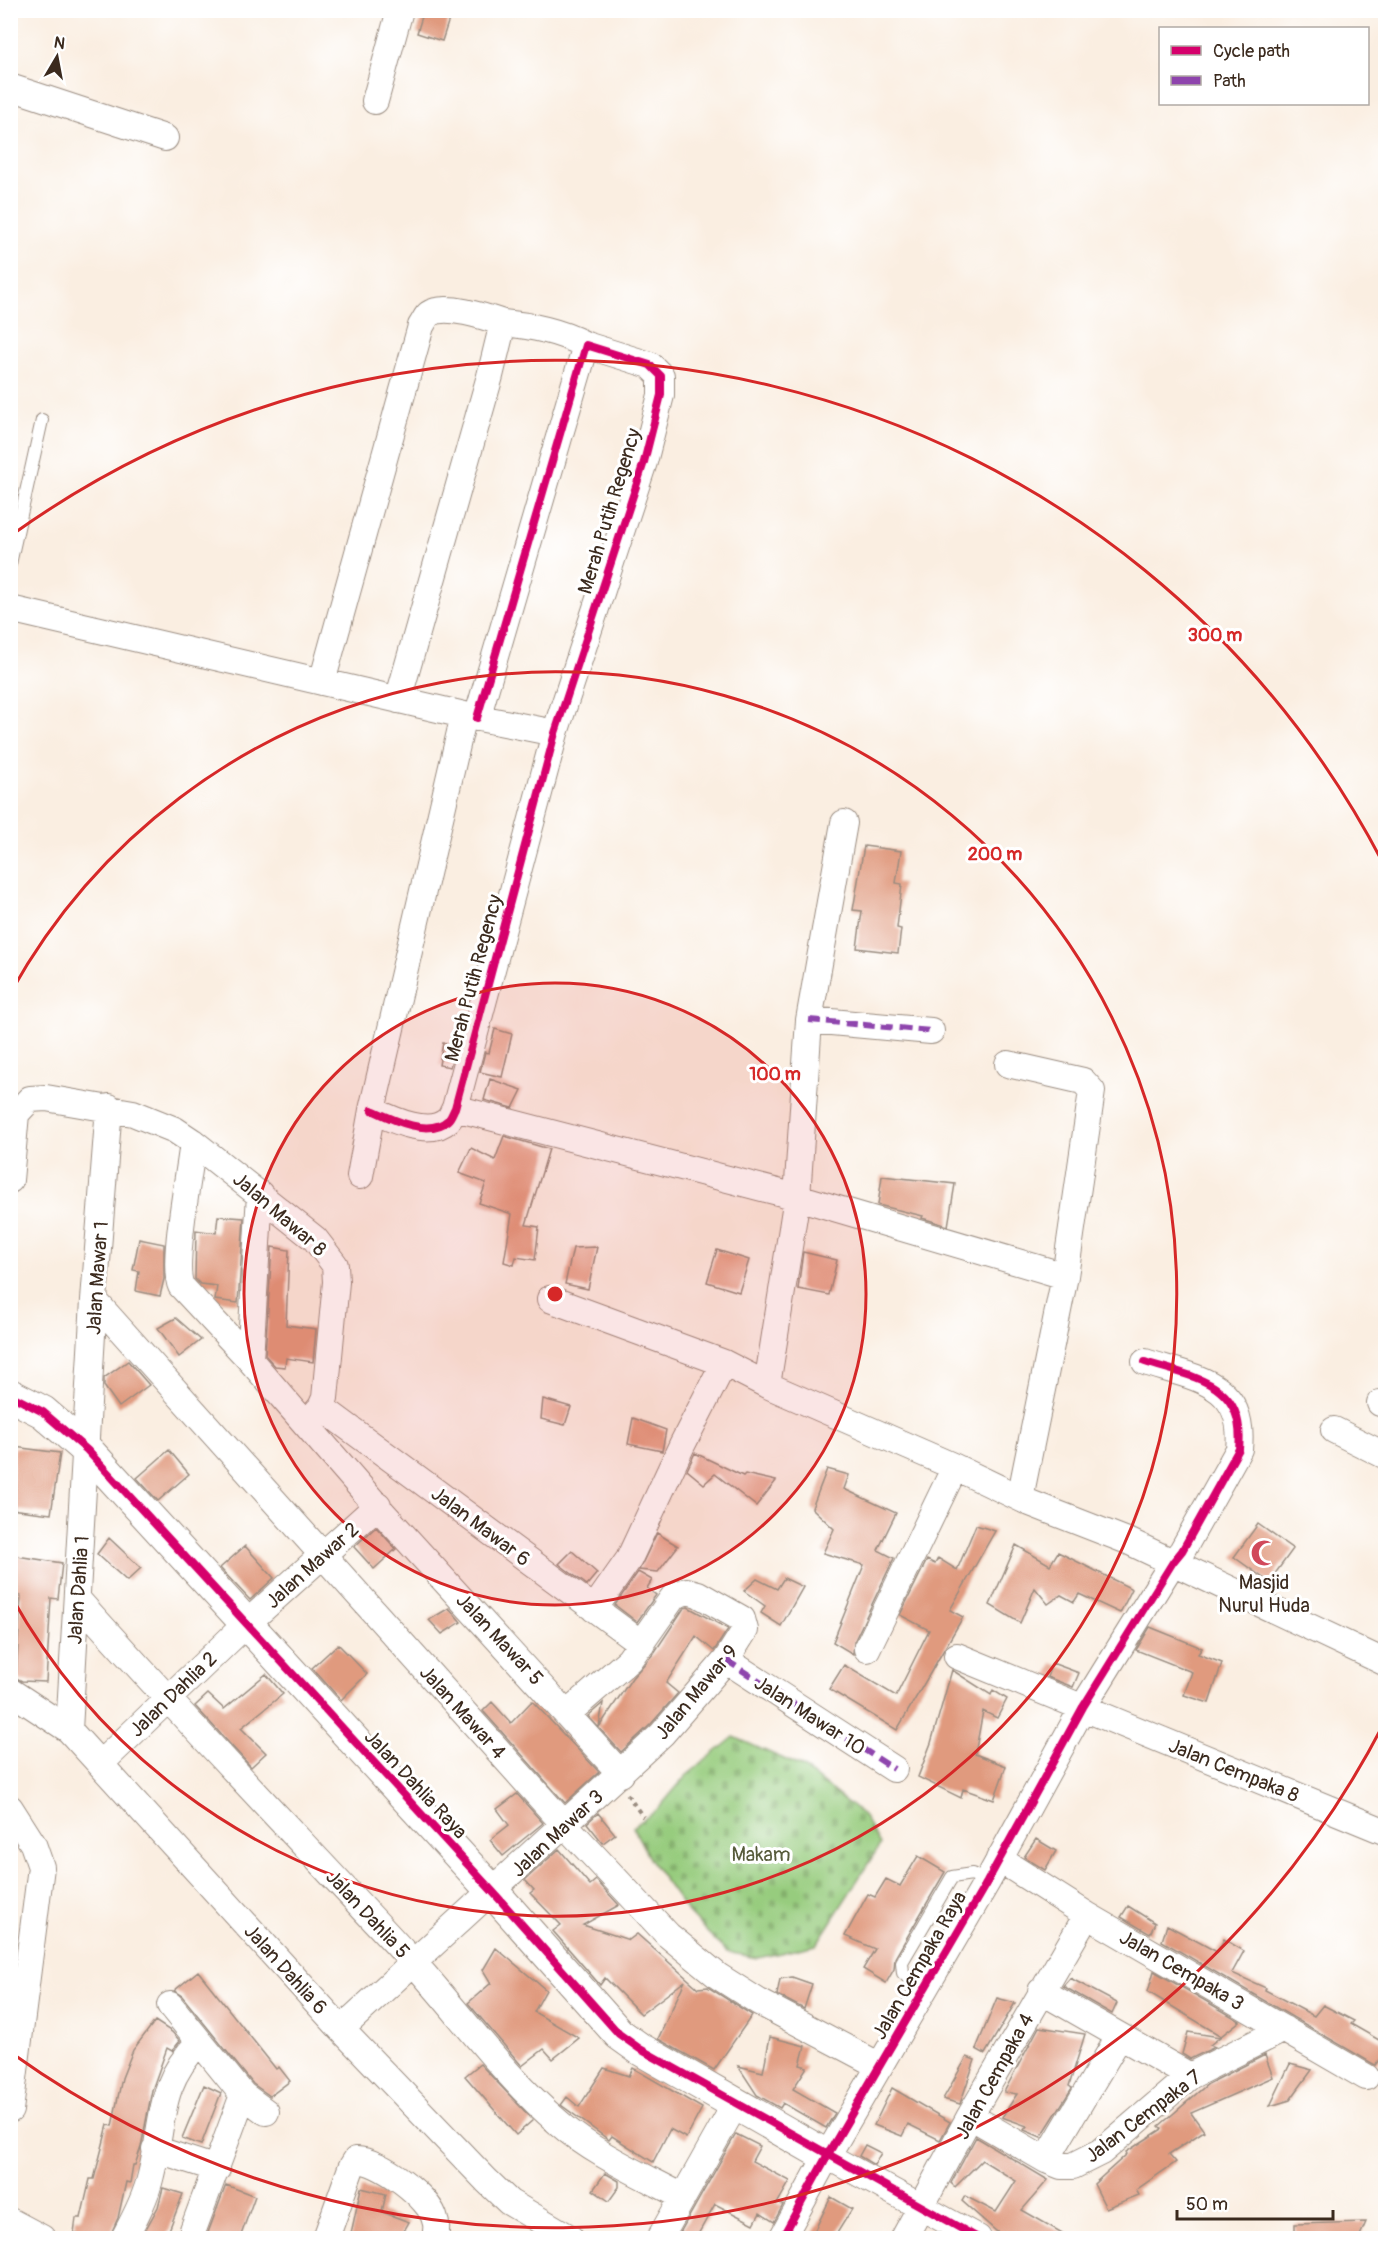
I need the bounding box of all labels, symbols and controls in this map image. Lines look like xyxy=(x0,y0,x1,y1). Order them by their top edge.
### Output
north arrow xyxy=(27,27,87,87)
legend xyxy=(1159,27,1369,105)
text: N xyxy=(52,32,67,54)
text: Cycle path xyxy=(1213,40,1290,63)
text: Path xyxy=(1213,70,1246,93)
street label: Merah Putih Regency xyxy=(572,425,647,597)
text: 300 m xyxy=(1188,624,1242,647)
text: 200 m xyxy=(968,843,1022,866)
street label: Merah Putih Regency xyxy=(439,891,508,1064)
text: 100 m xyxy=(749,1063,801,1086)
street label: Jalan Mawar 8 xyxy=(228,1167,332,1262)
street label: Jalan Mawar 1 xyxy=(81,1220,114,1336)
centre of rings xyxy=(545,1284,565,1304)
street label: Jalan Mawar 6 xyxy=(426,1481,535,1572)
street label: Jalan Mawar 2 xyxy=(260,1517,364,1614)
street label: Jalan Dahlia 1 xyxy=(62,1535,95,1645)
mosque icon: Masjid Nurul Huda xyxy=(1249,1538,1279,1568)
place label: Masjid Nurul Huda xyxy=(1218,1570,1310,1618)
street label: Jalan Mawar 5 xyxy=(451,1588,549,1691)
street label: Jalan Mawar 9 xyxy=(649,1640,743,1745)
street label: Jalan Dahlia 2 xyxy=(124,1646,222,1742)
street label: Jalan Mawar 4 xyxy=(414,1660,512,1765)
street label: Jalan Mawar 10 xyxy=(749,1670,870,1761)
street label: Jalan Dahlia Raya xyxy=(359,1725,472,1844)
street label: Jalan Cempaka 8 xyxy=(1165,1733,1303,1808)
street label: Jalan Mawar 3 xyxy=(506,1784,609,1882)
park label: Makam xyxy=(731,1842,791,1867)
street label: Jalan Dahlia 5 xyxy=(320,1865,415,1964)
street label: Jalan Cempaka Raya xyxy=(867,1887,972,2044)
street label: Jalan Dahlia 6 xyxy=(239,1919,333,2020)
street label: Jalan Cempaka 3 xyxy=(1115,1925,1248,2016)
street label: Jalan Cempaka 4 xyxy=(950,2009,1040,2144)
street label: Jalan Cempaka 7 xyxy=(1080,2064,1207,2168)
scale bar xyxy=(1177,2183,1333,2221)
text: 50 m xyxy=(1186,2193,1228,2216)

